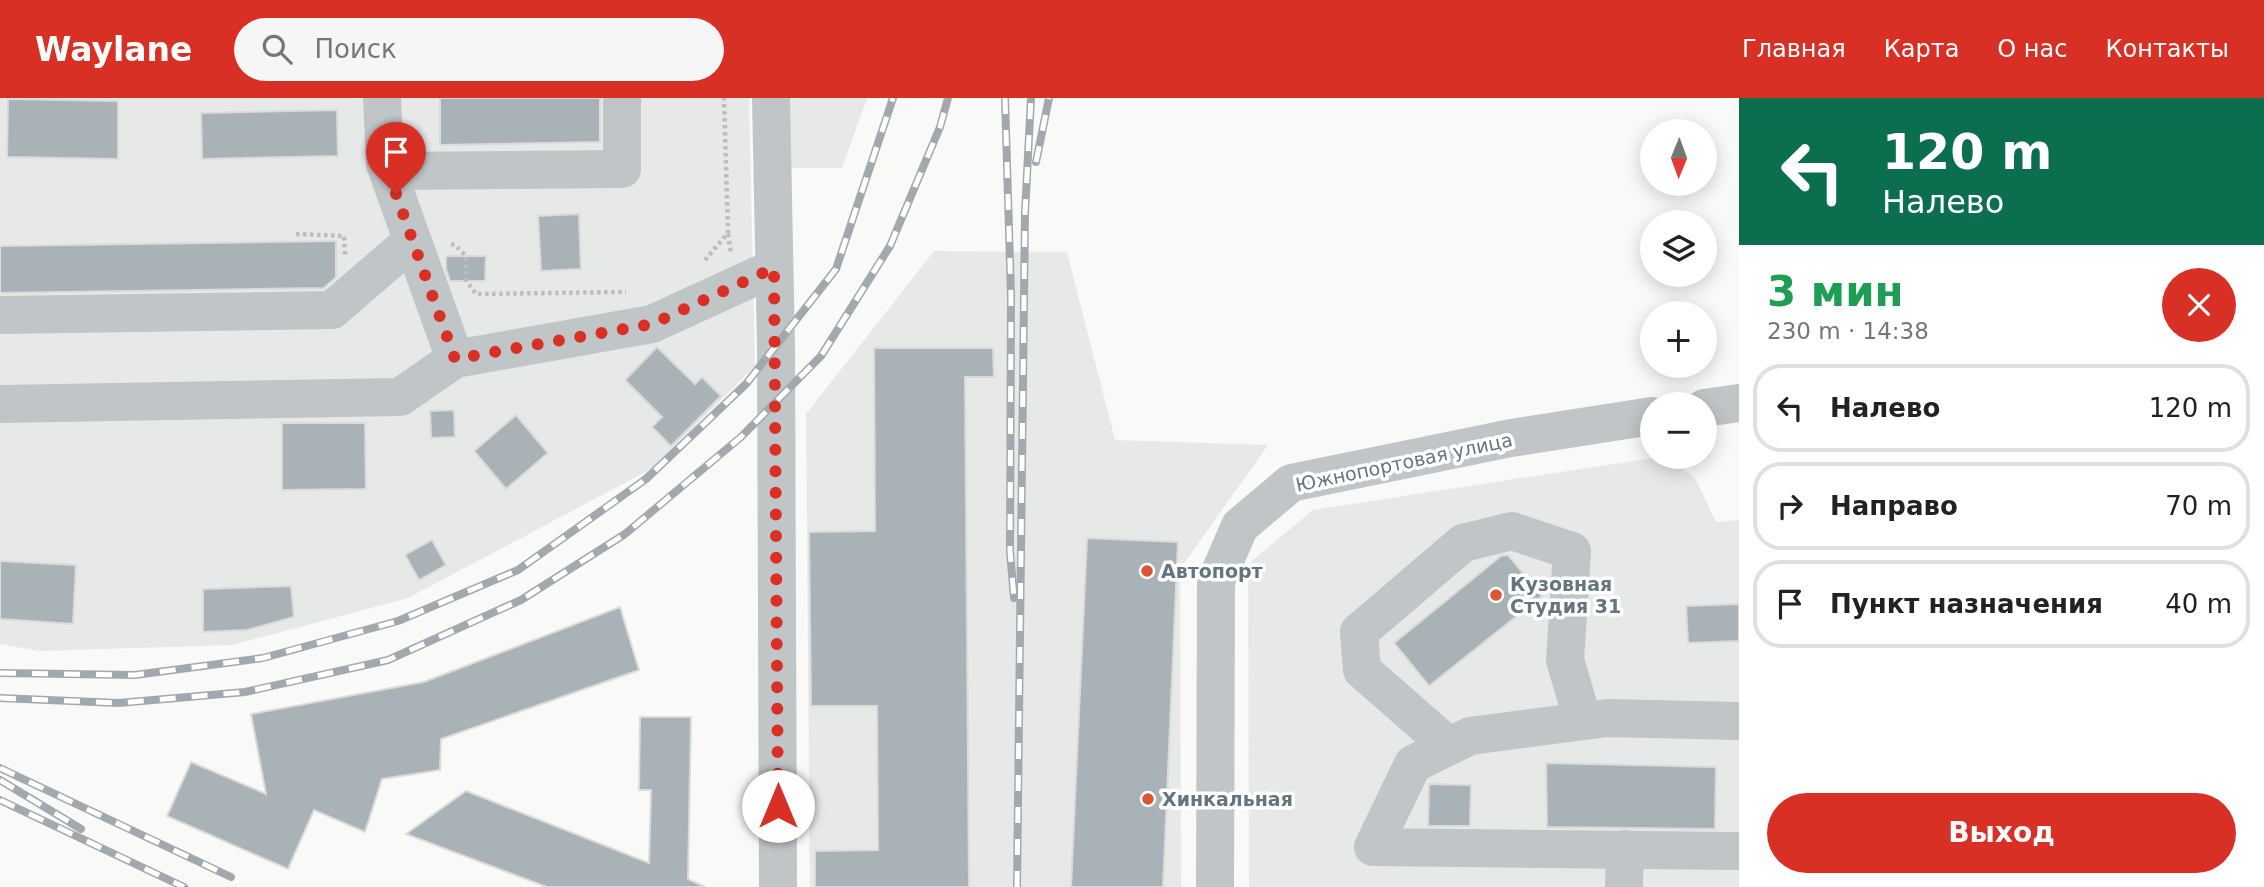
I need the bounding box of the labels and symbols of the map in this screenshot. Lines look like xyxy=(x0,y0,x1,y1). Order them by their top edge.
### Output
north arrow xyxy=(1640,119,1717,196)
pin xyxy=(366,122,426,194)
street label: Южнопортовая улица xyxy=(1294,428,1514,496)
place label: Автопорт xyxy=(1161,560,1263,582)
marker: Автопорт xyxy=(1139,563,1155,579)
place label: Кузовная Студия 31 xyxy=(1510,573,1621,617)
marker: Кузовная Студия 31 xyxy=(1488,587,1504,603)
position arrow xyxy=(741,769,815,843)
place label: Хинкальная xyxy=(1162,788,1293,810)
marker: Хинкальная xyxy=(1140,791,1156,807)

